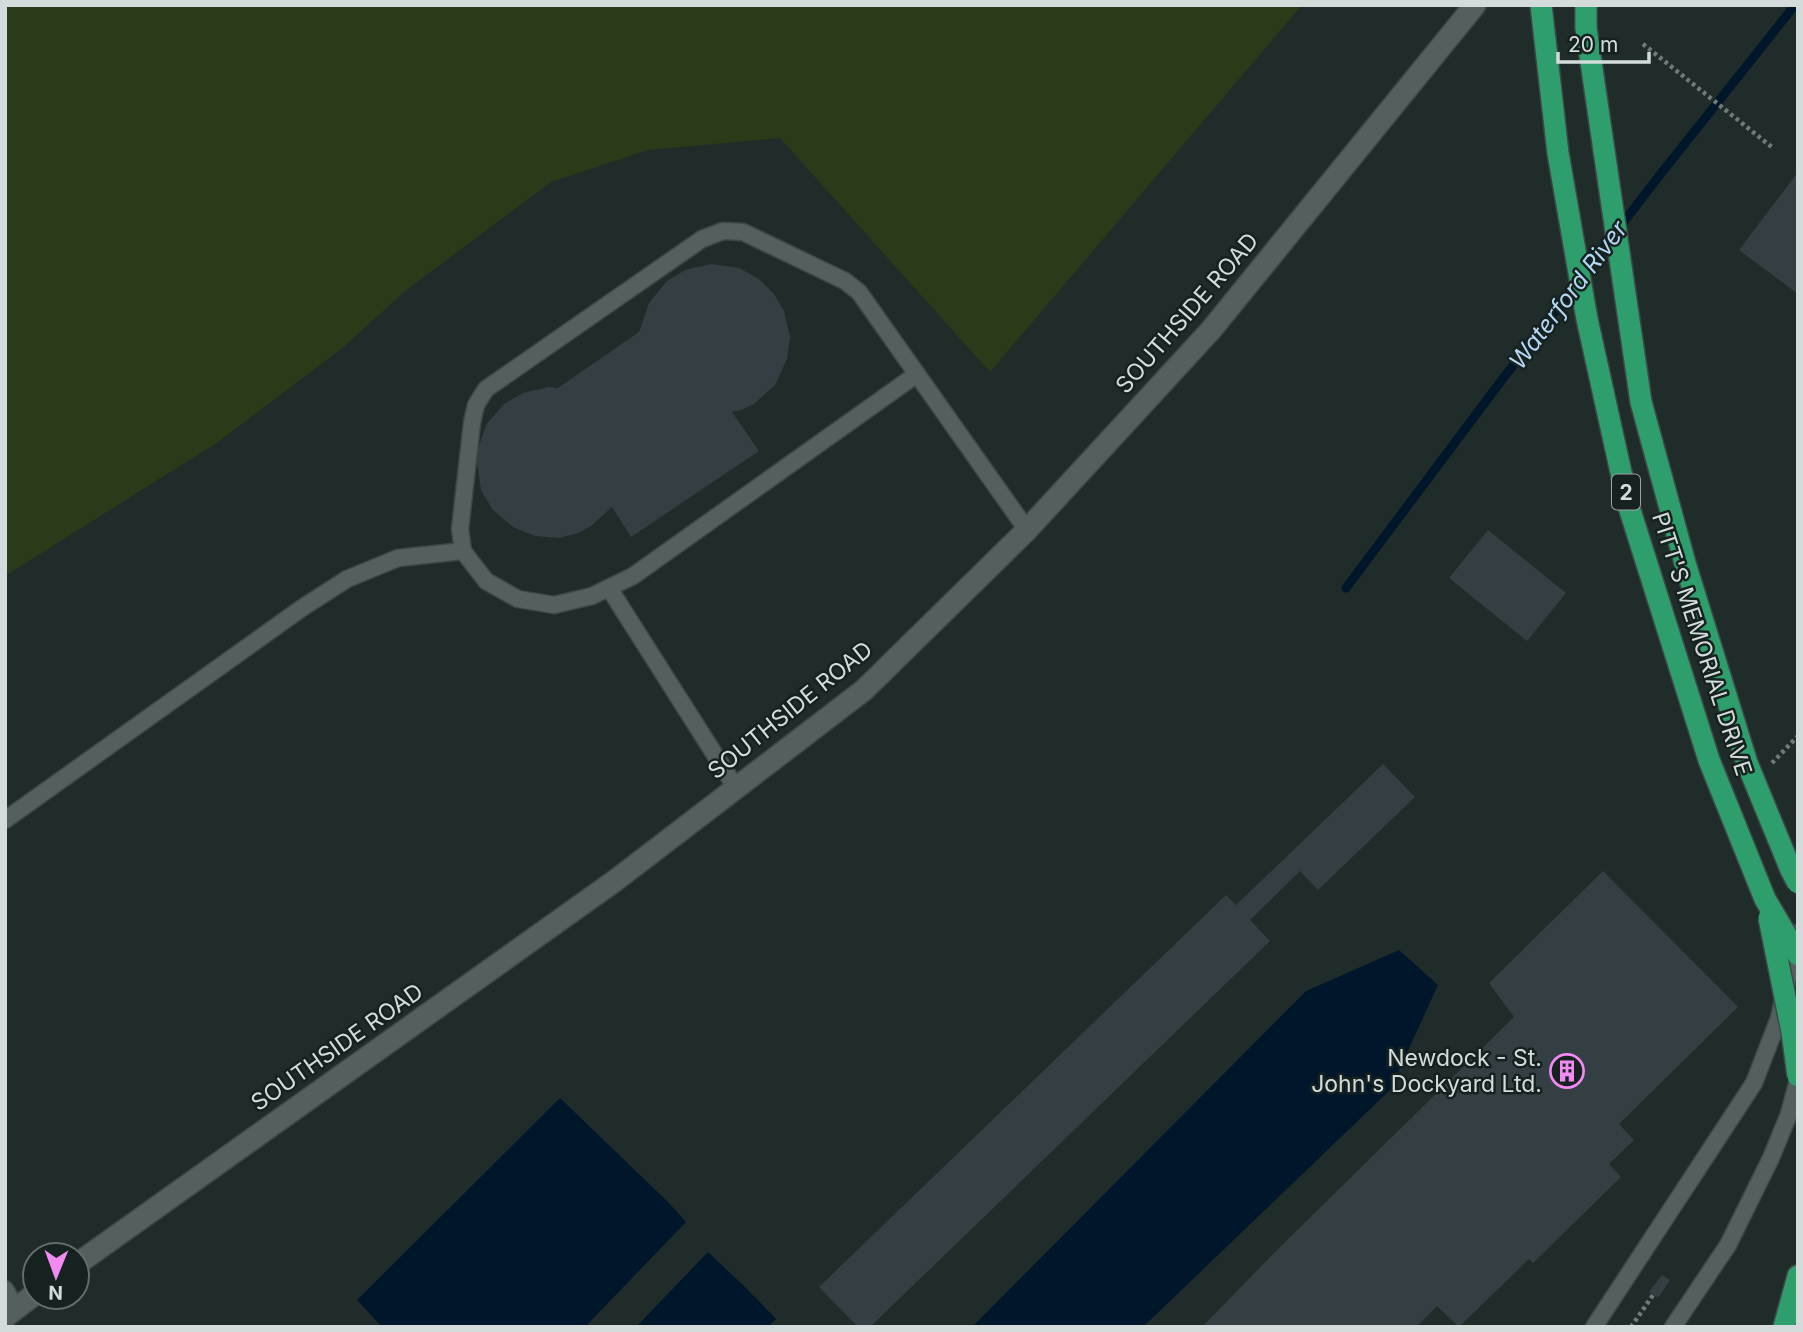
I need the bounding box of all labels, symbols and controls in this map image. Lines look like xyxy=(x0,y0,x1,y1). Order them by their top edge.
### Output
scale bar xyxy=(1558,21,1649,65)
text: 20 m xyxy=(1568,32,1618,57)
water label: Waterford River xyxy=(1503,214,1634,375)
street label: SOUTHSIDE ROAD xyxy=(1110,227,1264,399)
road number: 2 xyxy=(1612,475,1640,510)
street label: PITT'S MEMORIAL DRIVE xyxy=(1646,509,1758,779)
street label: SOUTHSIDE ROAD xyxy=(702,635,878,785)
street label: SOUTHSIDE ROAD xyxy=(246,977,428,1117)
place label: Newdock - St. John's Dockyard Ltd. xyxy=(1311,1044,1542,1098)
building icon: Newdock - St. John's Dockyard Ltd. xyxy=(1548,1052,1586,1090)
north arrow xyxy=(21,1241,91,1311)
text: N xyxy=(48,1281,63,1304)

